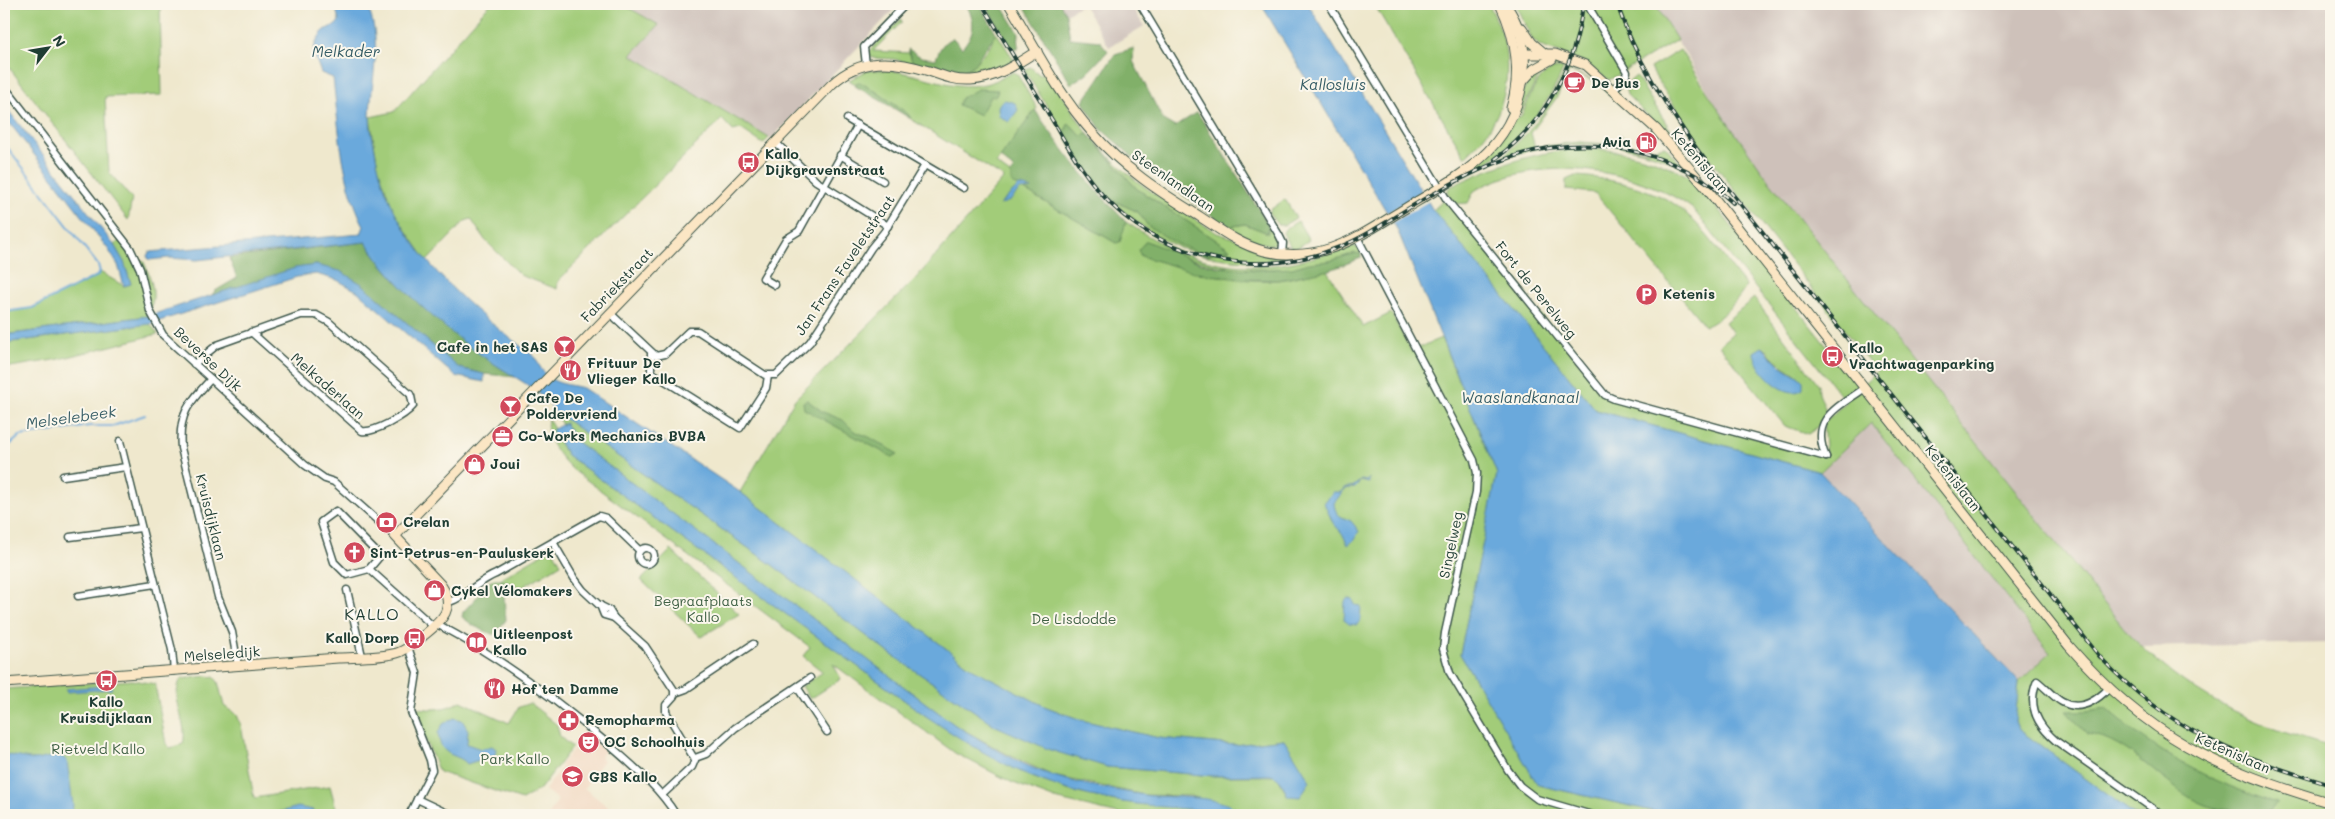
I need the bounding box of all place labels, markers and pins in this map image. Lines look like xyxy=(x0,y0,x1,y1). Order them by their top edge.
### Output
cafe icon: De Bus xyxy=(1563,71,1587,95)
place label: De Bus xyxy=(1591,73,1639,92)
fuel station icon: Avia xyxy=(1635,130,1659,154)
place label: Avia xyxy=(1602,132,1631,151)
place label: Kallo Dijkgravenstraat xyxy=(765,144,885,179)
bus stop icon: Kallo Dijkgravenstraat xyxy=(737,150,761,174)
parking icon: Ketenis xyxy=(1635,282,1659,306)
place label: Ketenis xyxy=(1663,284,1715,303)
bar icon: Cafe in het SAS xyxy=(552,335,576,359)
place label: Cafe in het SAS xyxy=(437,337,548,356)
place label: Kallo Vrachtwagenparking xyxy=(1849,338,1994,373)
bus stop icon: Kallo Vrachtwagenparking xyxy=(1821,344,1845,368)
place label: Frituur De Vlieger Kallo xyxy=(587,353,677,388)
restaurant icon: Frituur De Vlieger Kallo xyxy=(559,359,583,383)
place label: Cafe De Poldervriend xyxy=(526,388,617,423)
bar icon: Cafe De Poldervriend xyxy=(498,394,522,418)
office icon: Co-Works Mechanics BVBA xyxy=(490,424,514,448)
place label: Co-Works Mechanics BVBA xyxy=(518,426,706,445)
shop icon: Joui xyxy=(462,452,486,476)
place label: Joui xyxy=(490,454,520,473)
bank icon: Crelan xyxy=(375,510,399,534)
place label: Crelan xyxy=(403,512,449,531)
church icon: Sint-Petrus-en-Pauluskerk xyxy=(342,541,366,565)
place label: Sint-Petrus-en-Pauluskerk xyxy=(370,543,554,562)
shop icon: Cykel Vélomakers xyxy=(423,579,447,603)
place label: Cykel Vélomakers xyxy=(451,581,572,600)
place label: Uitleenpost Kallo xyxy=(493,624,573,659)
bus stop icon: Kallo Dorp xyxy=(403,626,427,650)
place label: Kallo Dorp xyxy=(325,628,399,647)
library icon: Uitleenpost Kallo xyxy=(465,630,489,654)
bus stop icon: Kallo Kruisdijklaan xyxy=(94,668,118,692)
restaurant icon: Hof ten Damme xyxy=(483,677,507,701)
place label: Hof ten Damme xyxy=(511,679,619,698)
place label: Kallo Kruisdijklaan xyxy=(60,692,152,727)
pharmacy icon: Remopharma xyxy=(557,708,581,732)
place label: Remopharma xyxy=(585,710,676,729)
theatre icon: OC Schoolhuis xyxy=(576,730,600,754)
place label: OC Schoolhuis xyxy=(604,732,705,751)
school or university icon: GBS Kallo xyxy=(561,765,585,789)
place label: GBS Kallo xyxy=(589,767,657,786)

